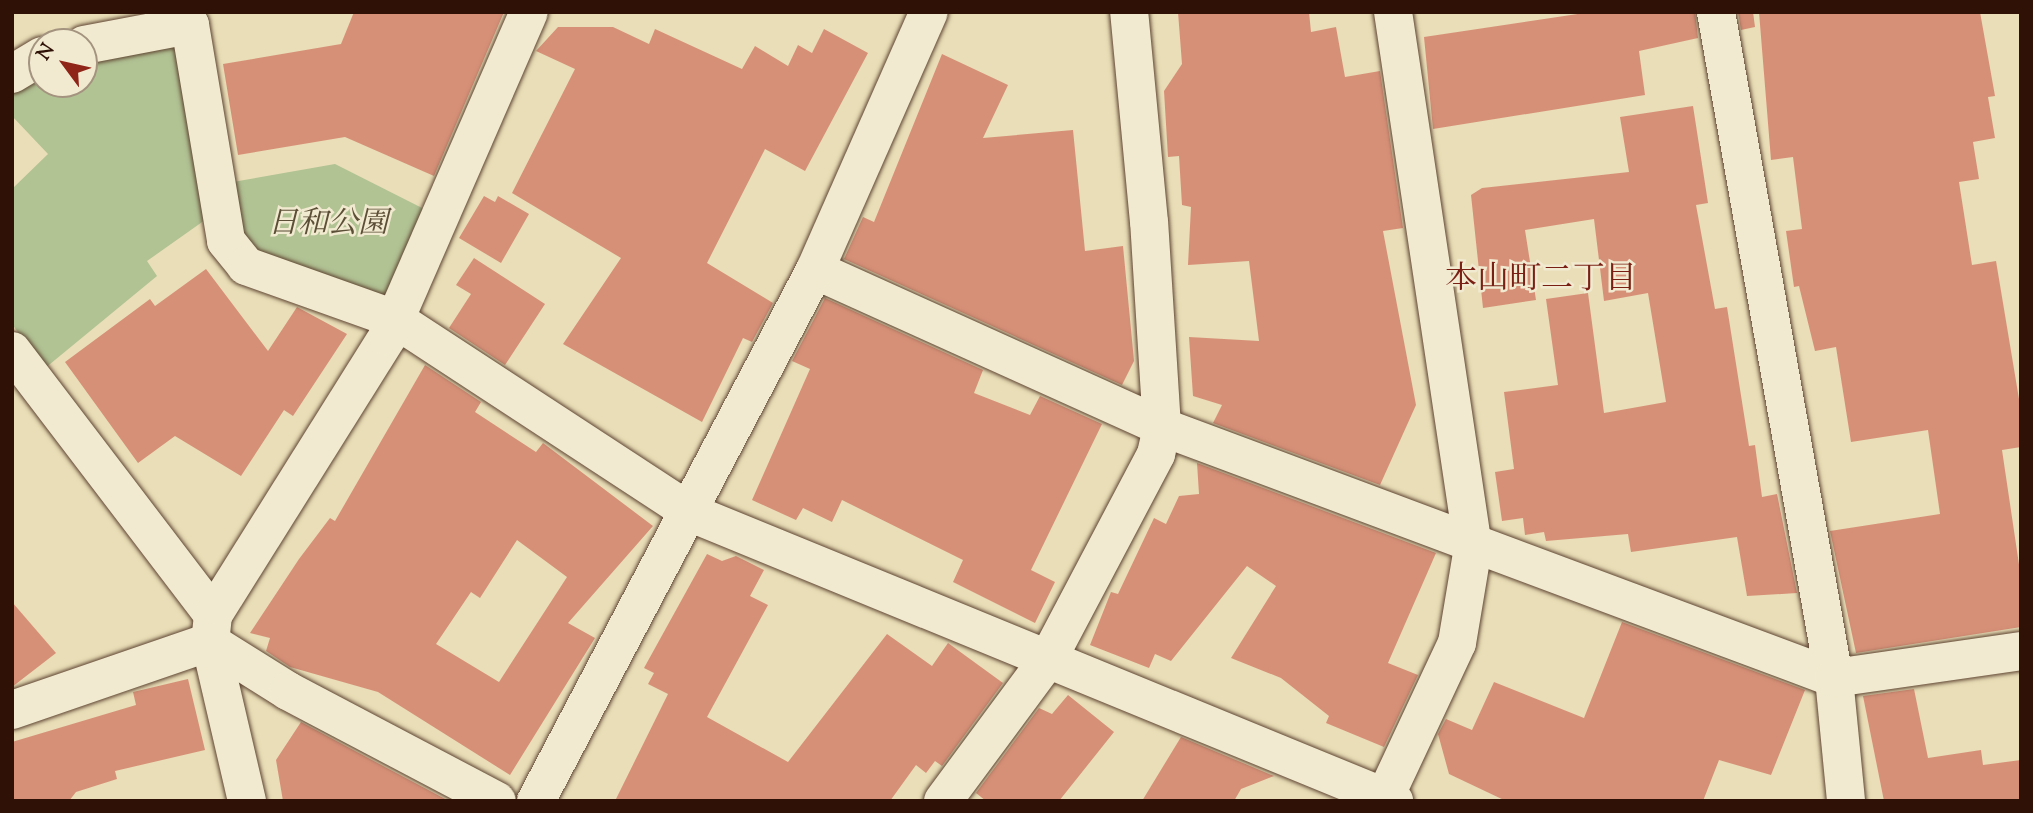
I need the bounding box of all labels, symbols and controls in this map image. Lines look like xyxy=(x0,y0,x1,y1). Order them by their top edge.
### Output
north arrow xyxy=(28,28,98,98)
text: N xyxy=(31,39,62,66)
park label: 日和公園 xyxy=(268,207,388,243)
district label: 本山町二丁目 xyxy=(1445,261,1637,299)

